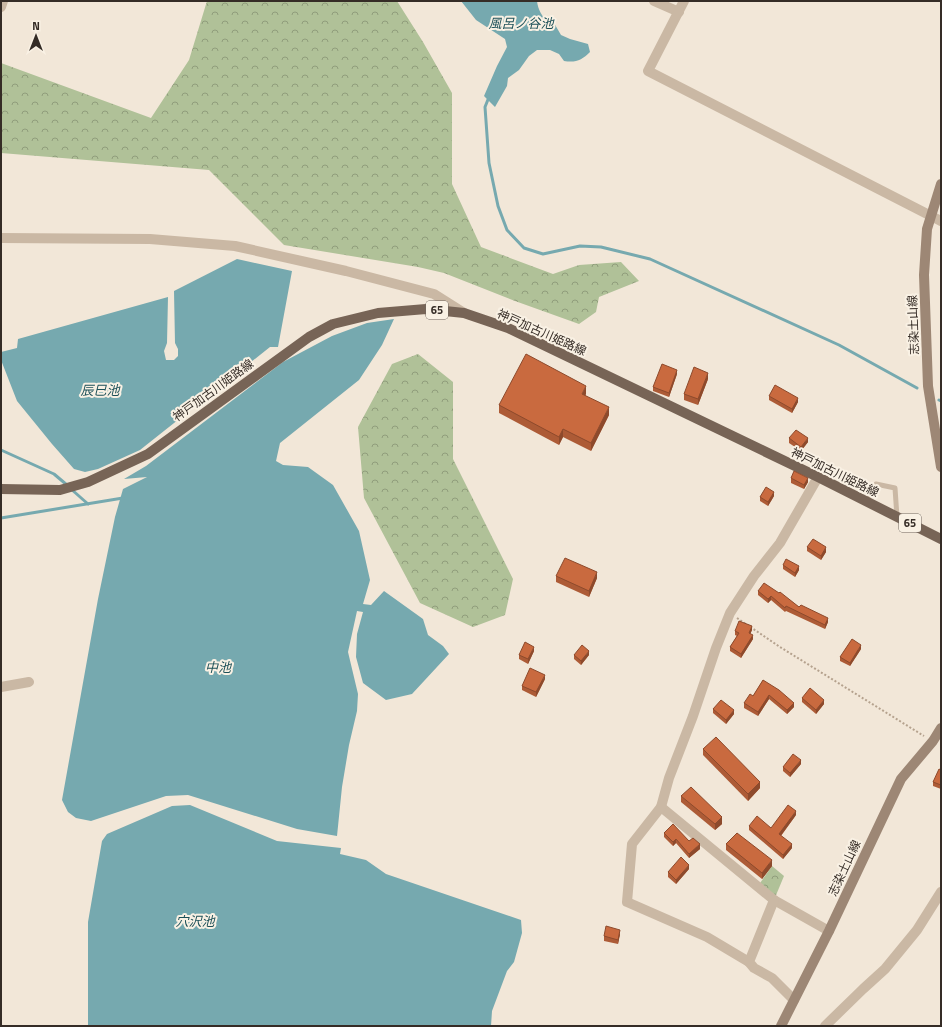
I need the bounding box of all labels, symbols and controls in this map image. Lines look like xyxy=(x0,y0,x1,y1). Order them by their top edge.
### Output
water label: 風呂ノ谷池 xyxy=(488,13,555,33)
north arrow xyxy=(16,16,56,56)
text: N xyxy=(32,18,40,34)
street label: 志染土山線 xyxy=(902,295,924,355)
road number: 65 xyxy=(426,301,448,319)
street label: 神戸加古川姫路線 xyxy=(494,304,590,360)
street label: 神戸加古川姫路線 xyxy=(169,354,257,426)
water label: 辰巳池 xyxy=(80,380,121,400)
street label: 神戸加古川姫路線 xyxy=(788,442,882,502)
road number: 65 xyxy=(899,514,921,532)
water label: 中池 xyxy=(205,657,233,677)
street label: 志染土山線 xyxy=(823,837,865,899)
water label: 穴沢池 xyxy=(175,911,216,931)

